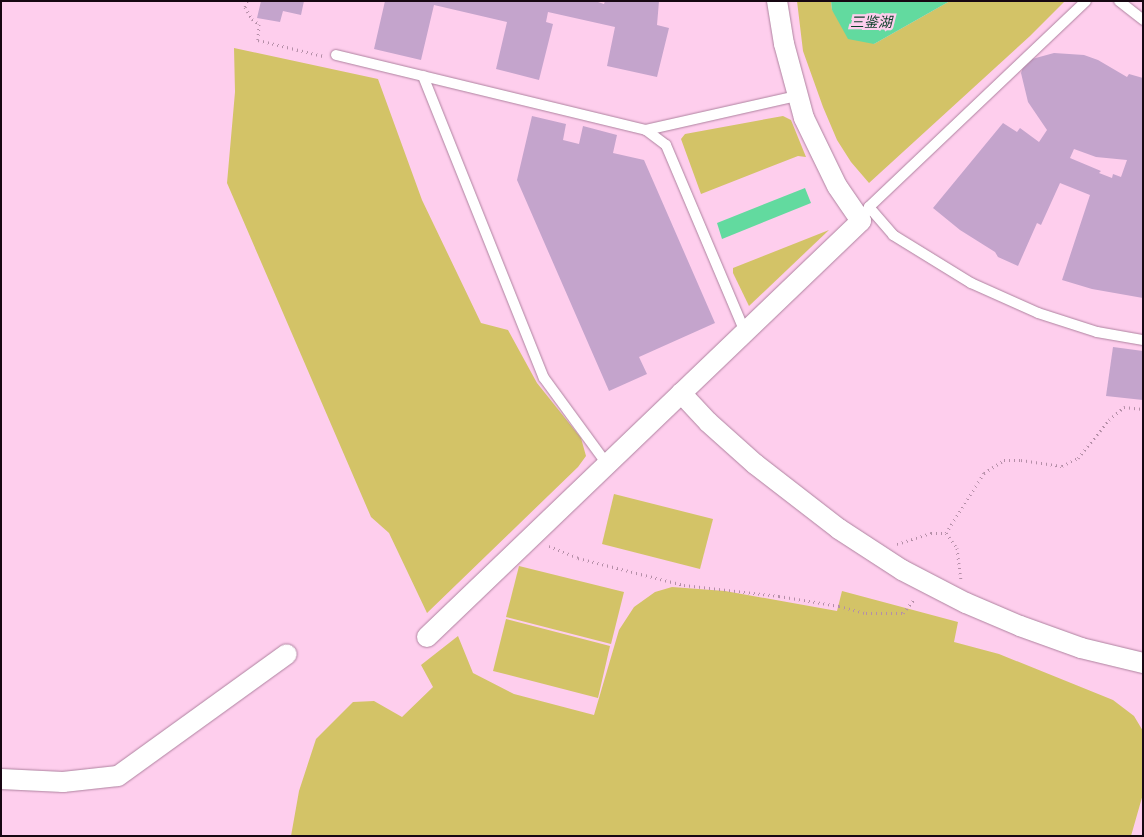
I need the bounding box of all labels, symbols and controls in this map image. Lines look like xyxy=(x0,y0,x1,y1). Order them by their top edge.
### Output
water label: 三鉴湖 xyxy=(850,14,892,30)

